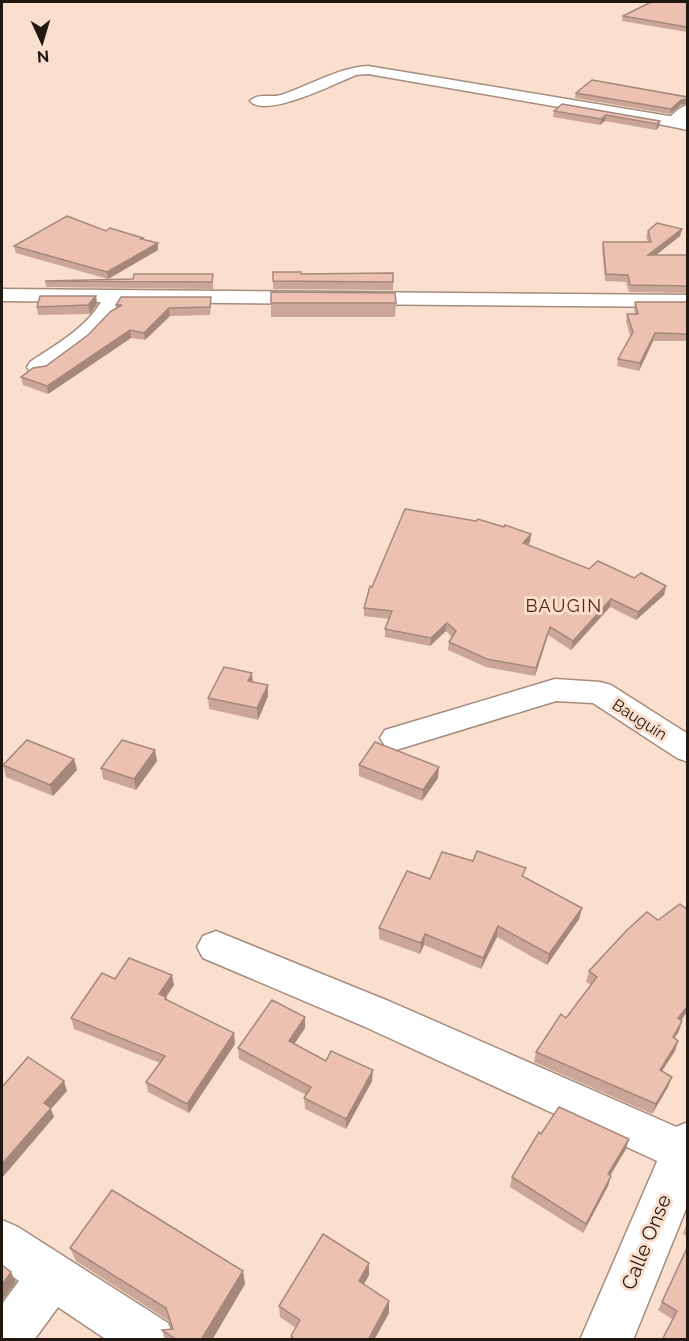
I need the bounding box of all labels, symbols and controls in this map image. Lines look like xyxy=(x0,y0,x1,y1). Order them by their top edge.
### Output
north arrow xyxy=(12,12,72,72)
text: N xyxy=(36,47,50,66)
district label: BAUGIN xyxy=(525,595,603,616)
street label: Bauguin xyxy=(609,695,671,744)
street label: Calle Onse xyxy=(616,1191,676,1293)

